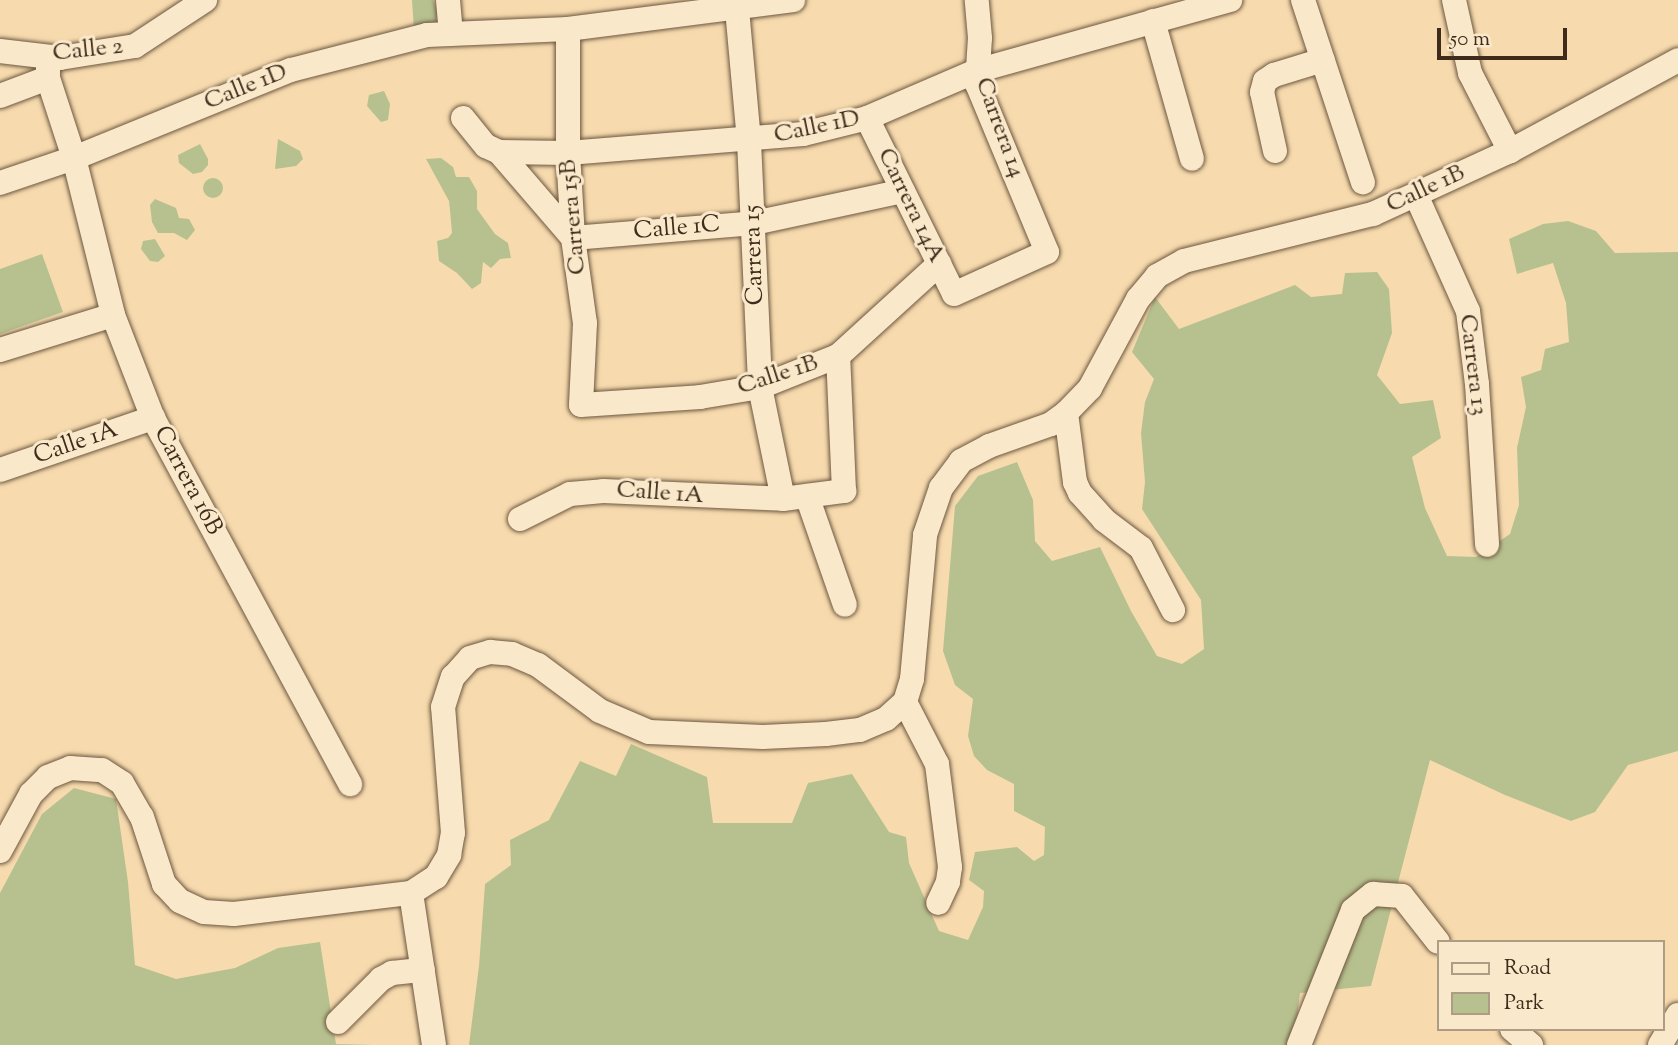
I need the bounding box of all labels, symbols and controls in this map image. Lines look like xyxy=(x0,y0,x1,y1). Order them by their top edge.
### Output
scale bar xyxy=(1440,14,1570,58)
text: 50 m xyxy=(1450,25,1490,55)
street label: Calle 2 xyxy=(51,33,125,69)
street label: Calle 1D xyxy=(200,58,292,118)
street label: Carrera 14 xyxy=(968,74,1030,182)
street label: Calle 1D xyxy=(772,105,862,151)
street label: Carrera 14A xyxy=(870,144,950,268)
street label: Carrera 15B xyxy=(555,158,593,276)
street label: Calle 1B xyxy=(1382,159,1470,221)
street label: Carrera 15 xyxy=(739,204,771,306)
street label: Calle 1C xyxy=(632,211,722,247)
street label: Carrera 13 xyxy=(1451,313,1493,417)
street label: Calle 1B xyxy=(734,350,822,402)
street label: Calle 1A xyxy=(30,416,122,472)
street label: Carrera 16B xyxy=(146,422,228,540)
street label: Calle 1A xyxy=(616,477,704,511)
legend xyxy=(1436,940,1664,1031)
text: Road xyxy=(1504,954,1551,984)
text: Park xyxy=(1504,989,1544,1019)

